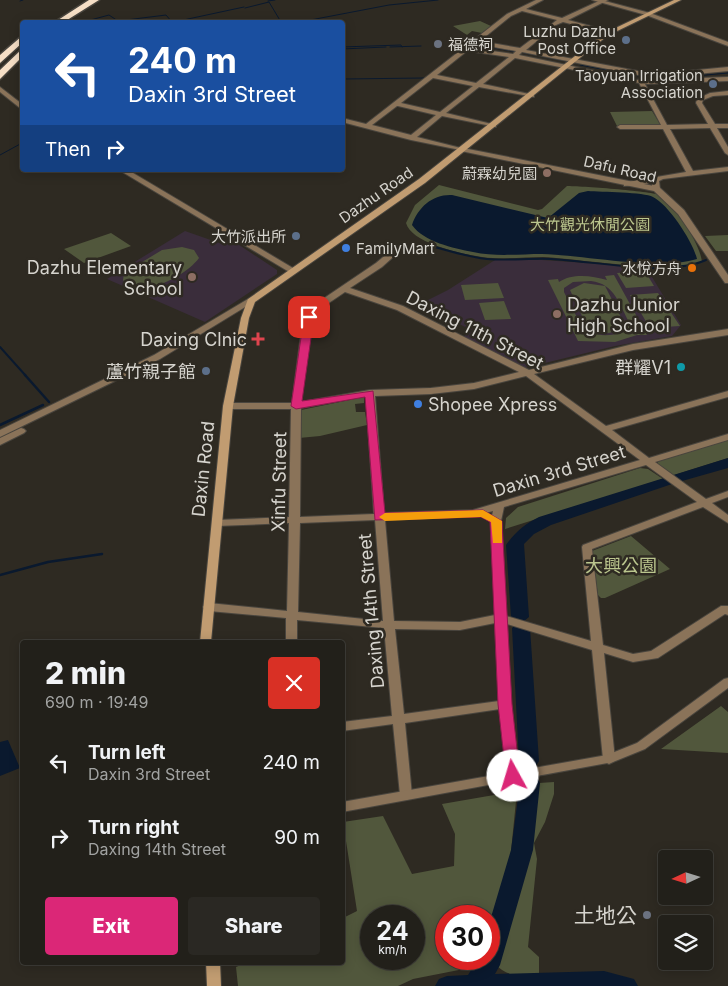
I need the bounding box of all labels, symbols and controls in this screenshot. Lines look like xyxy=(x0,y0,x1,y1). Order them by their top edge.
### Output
place label: Luzhu Dazhu Post Office xyxy=(523,22,616,58)
marker: Luzhu Dazhu Post Office xyxy=(620,34,632,46)
place label: 福德祠 xyxy=(448,35,493,54)
marker: 福德祠 xyxy=(432,38,444,50)
text: 240 m xyxy=(128,39,237,81)
icon: left xyxy=(45,40,110,105)
place label: Taoyuan Irrigation Association xyxy=(575,66,703,102)
marker: Taoyuan Irrigation Association xyxy=(707,78,719,90)
text: Daxin 3rd Street xyxy=(128,81,296,107)
icon: right xyxy=(101,135,129,163)
text: Then xyxy=(45,138,91,161)
street label: Dafu Road xyxy=(582,151,658,187)
street label: Dazhu Road xyxy=(335,163,417,227)
place label: 蔚霖幼兒園 xyxy=(462,164,537,183)
marker: 蔚霖幼兒園 xyxy=(541,167,553,179)
park label: 大竹觀光休閒公園 xyxy=(530,215,650,234)
place label: 大竹派出所 xyxy=(211,227,286,246)
marker: 大竹派出所 xyxy=(290,230,302,242)
place label: FamilyMart xyxy=(356,239,435,258)
marker: FamilyMart xyxy=(340,242,352,254)
place label: Dazhu Elementary School xyxy=(27,257,182,299)
place label: 水悅方舟 xyxy=(622,259,682,278)
marker: 水悅方舟 xyxy=(686,262,698,274)
marker: Dazhu Elementary School xyxy=(186,271,198,283)
street label: Daxing 11th Street xyxy=(403,286,547,374)
place label: Dazhu Junior High School xyxy=(567,294,680,336)
pin xyxy=(288,296,330,338)
icon: arrive xyxy=(295,303,323,331)
marker: Dazhu Junior High School xyxy=(551,308,563,320)
place label: Daxing Clnic xyxy=(140,329,247,350)
marker: Daxing Clnic xyxy=(251,332,265,346)
place label: 群耀V1 xyxy=(615,357,671,378)
place label: 蘆竹親子館 xyxy=(106,361,196,382)
marker: 群耀V1 xyxy=(675,361,687,373)
marker: 蘆竹親子館 xyxy=(200,365,212,377)
place label: Shopee Xpress xyxy=(428,394,557,415)
marker: Shopee Xpress xyxy=(412,398,424,410)
street label: Daxin Road xyxy=(188,420,218,518)
street label: Xinfu Street xyxy=(268,431,290,532)
street label: Daxin 3rd Street xyxy=(490,441,628,501)
street label: Daxing 14th Street xyxy=(354,533,388,689)
park label: 大興公園 xyxy=(585,555,657,576)
text: 2 min xyxy=(45,655,126,691)
button: close xyxy=(268,657,320,709)
text: 690 m · 19:49 xyxy=(45,692,148,712)
text: Turn left xyxy=(88,741,166,764)
icon: left xyxy=(45,749,73,777)
position arrow xyxy=(486,749,538,801)
text: 240 m xyxy=(262,751,320,774)
text: Daxin 3rd Street xyxy=(88,764,210,784)
text: Turn right xyxy=(88,816,179,839)
icon: right xyxy=(45,824,73,852)
text: 90 m xyxy=(274,826,320,849)
text: Daxing 14th Street xyxy=(88,839,226,859)
north arrow xyxy=(658,850,712,905)
map controls xyxy=(658,850,713,970)
button: Exit xyxy=(45,897,178,955)
button: Share xyxy=(188,897,320,955)
place label: 土地公 xyxy=(574,903,637,928)
speed limit sign: 30 xyxy=(435,905,500,970)
marker: 土地公 xyxy=(641,909,653,921)
button: layers xyxy=(658,915,713,970)
text: 24 xyxy=(376,916,409,946)
text: km/h xyxy=(378,942,407,957)

